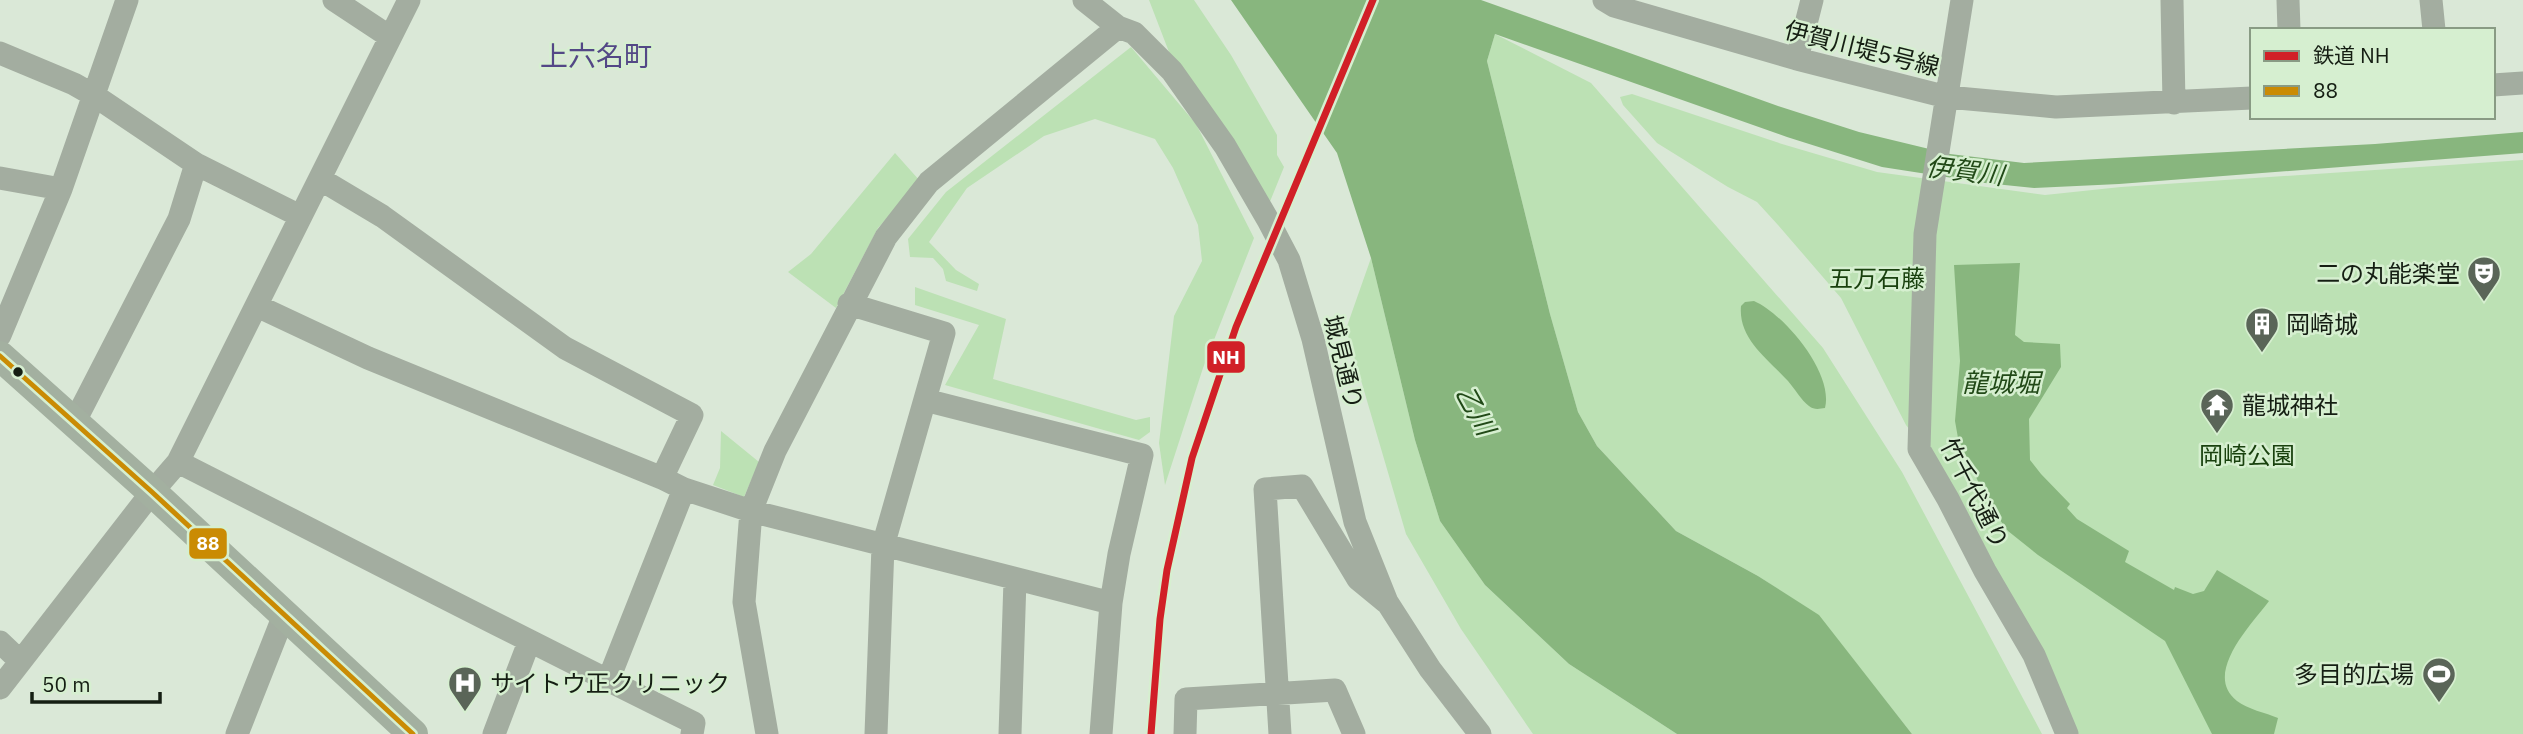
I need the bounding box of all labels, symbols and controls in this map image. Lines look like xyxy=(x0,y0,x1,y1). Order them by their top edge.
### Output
street label: 伊賀川堤5号線 xyxy=(1781,13,1943,83)
legend xyxy=(2250,28,2495,119)
district label: 上六名町 xyxy=(540,37,652,74)
text: 鉄道 NH xyxy=(2313,41,2390,69)
text: 88 xyxy=(2313,76,2338,104)
water label: 伊賀川 xyxy=(1924,148,2009,192)
theatre icon: 二の丸能楽堂 xyxy=(2465,254,2503,303)
place label: 二の丸能楽堂 xyxy=(2316,257,2460,289)
park label: 五万石藤 xyxy=(1829,262,1925,294)
building icon: 岡崎城 xyxy=(2243,305,2281,354)
place label: 岡崎城 xyxy=(2286,308,2358,340)
street label: 城見通り xyxy=(1317,312,1371,412)
line badge: NH xyxy=(1206,340,1246,374)
text: NH xyxy=(1212,345,1240,369)
unlabelled marker xyxy=(11,365,25,379)
water label: 龍城堀 xyxy=(1962,365,2044,399)
water label: 乙川 xyxy=(1449,379,1505,444)
temple icon: 龍城神社 xyxy=(2198,386,2236,435)
place label: 龍城神社 xyxy=(2242,389,2338,421)
street label: 竹千代通り xyxy=(1934,432,2016,554)
park label: 岡崎公園 xyxy=(2199,439,2295,471)
line badge: 88 xyxy=(188,527,228,560)
text: 88 xyxy=(197,531,219,555)
sports icon: 多目的広場 xyxy=(2420,655,2458,704)
place label: 多目的広場 xyxy=(2294,658,2414,690)
scale bar xyxy=(32,660,159,704)
hospital icon: サイトウ正クリニック xyxy=(446,664,484,713)
place label: サイトウ正クリニック xyxy=(490,667,730,699)
text: 50 m xyxy=(42,670,91,698)

